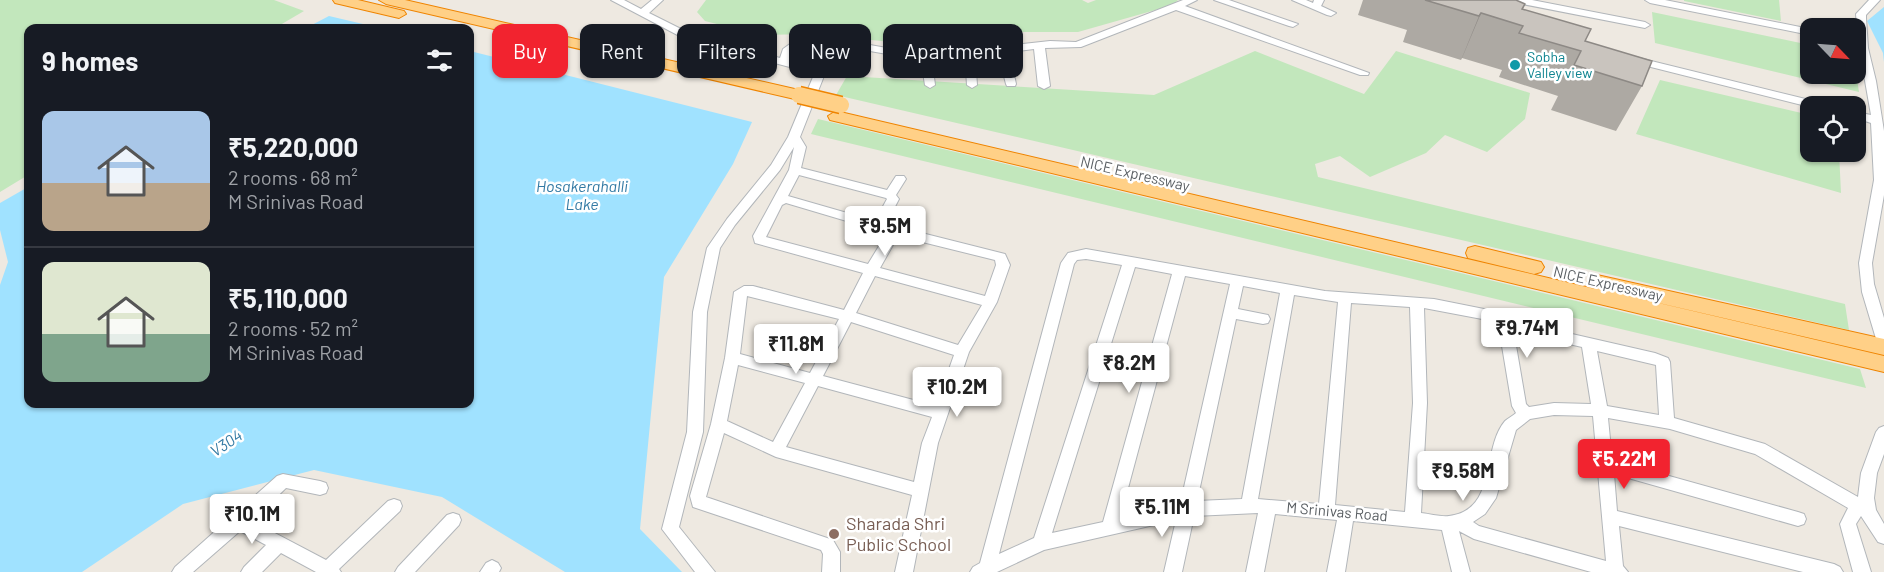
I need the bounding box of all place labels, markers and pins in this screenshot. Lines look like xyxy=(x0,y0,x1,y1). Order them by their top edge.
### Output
place label: Sobha Valley view xyxy=(1527,48,1592,81)
marker: Sobha Valley view xyxy=(1508,58,1522,72)
pin: ₹9.5M xyxy=(843,206,927,257)
pin: ₹9.74M xyxy=(1478,308,1576,359)
pin: ₹11.8M xyxy=(747,324,845,375)
pin: ₹8.2M xyxy=(1087,343,1171,394)
pin: ₹10.2M xyxy=(908,367,1006,418)
pin: ₹5.22M xyxy=(1575,439,1673,490)
pin: ₹9.58M xyxy=(1414,451,1512,502)
pin: ₹5.11M xyxy=(1113,487,1211,538)
pin: ₹10.1M xyxy=(203,494,301,545)
place label: Sharada Shri Public School xyxy=(846,512,951,555)
marker: Sharada Shri Public School xyxy=(827,527,841,541)

